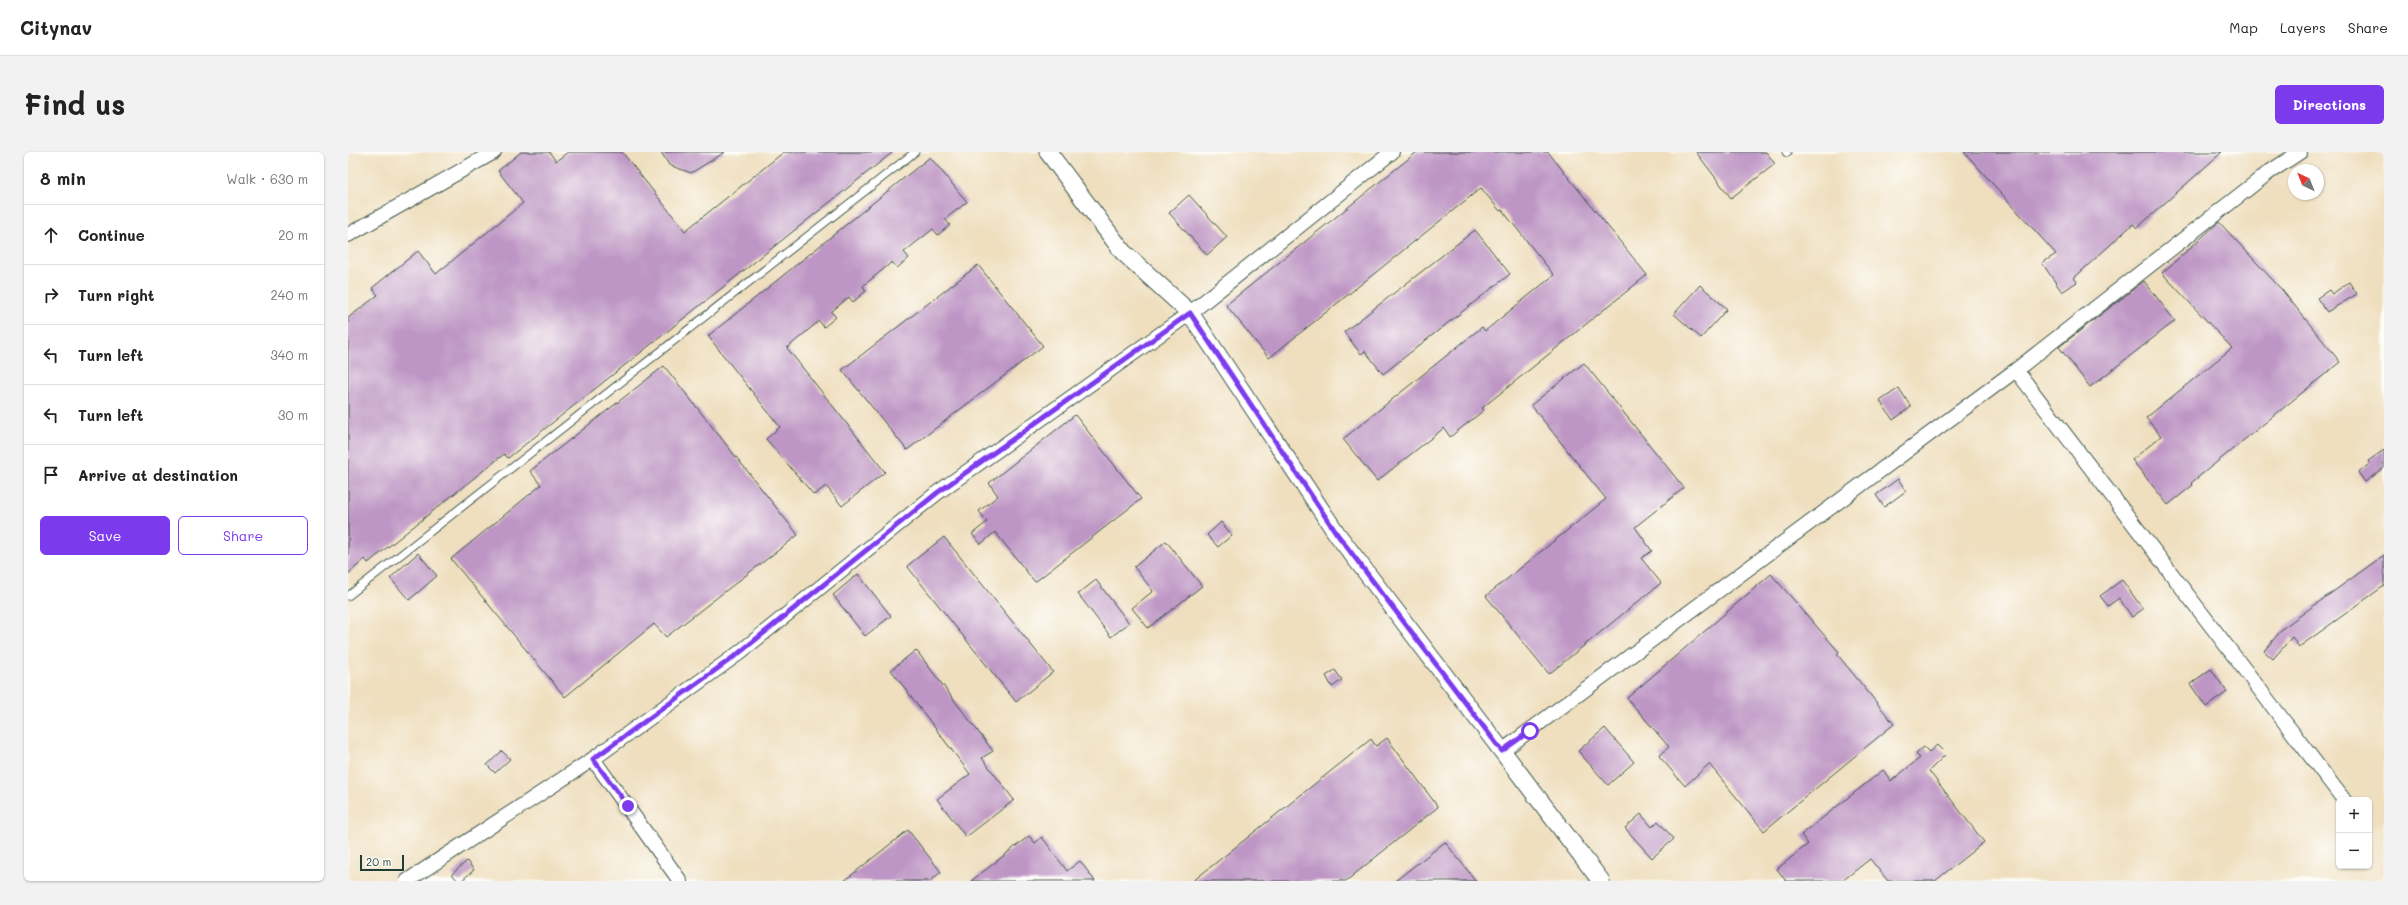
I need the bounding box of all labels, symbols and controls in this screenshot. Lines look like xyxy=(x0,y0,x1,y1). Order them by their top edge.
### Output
text: Citynav xyxy=(20,15,92,40)
text: Map xyxy=(2229,18,2258,37)
text: Layers xyxy=(2280,18,2326,37)
text: Share xyxy=(2348,18,2388,37)
button: Directions xyxy=(2275,85,2384,124)
text: Find us xyxy=(24,86,125,122)
north arrow xyxy=(2288,164,2324,200)
text: 8 min xyxy=(40,167,86,189)
text: Walk · 630 m xyxy=(226,170,308,187)
icon: ahead xyxy=(40,224,62,246)
text: Continue xyxy=(78,225,145,245)
text: 20 m xyxy=(278,226,308,243)
icon: right xyxy=(40,284,62,306)
text: Turn right xyxy=(78,285,155,305)
text: 240 m xyxy=(271,286,308,303)
icon: left xyxy=(40,344,62,366)
text: Turn left xyxy=(78,345,143,365)
text: 340 m xyxy=(270,346,308,363)
icon: left xyxy=(40,404,62,426)
text: Turn left xyxy=(78,405,143,425)
text: 30 m xyxy=(278,406,308,423)
icon: arrive xyxy=(40,464,62,486)
text: Arrive at destination xyxy=(78,465,238,485)
button: Save xyxy=(40,516,170,555)
button: Share xyxy=(178,516,308,555)
route start xyxy=(1521,722,1539,740)
route end xyxy=(619,797,637,815)
map controls xyxy=(2336,797,2372,869)
button: + xyxy=(2336,797,2372,833)
button: − xyxy=(2336,833,2372,869)
scale bar xyxy=(360,853,404,872)
text: 20 m xyxy=(366,854,391,869)

